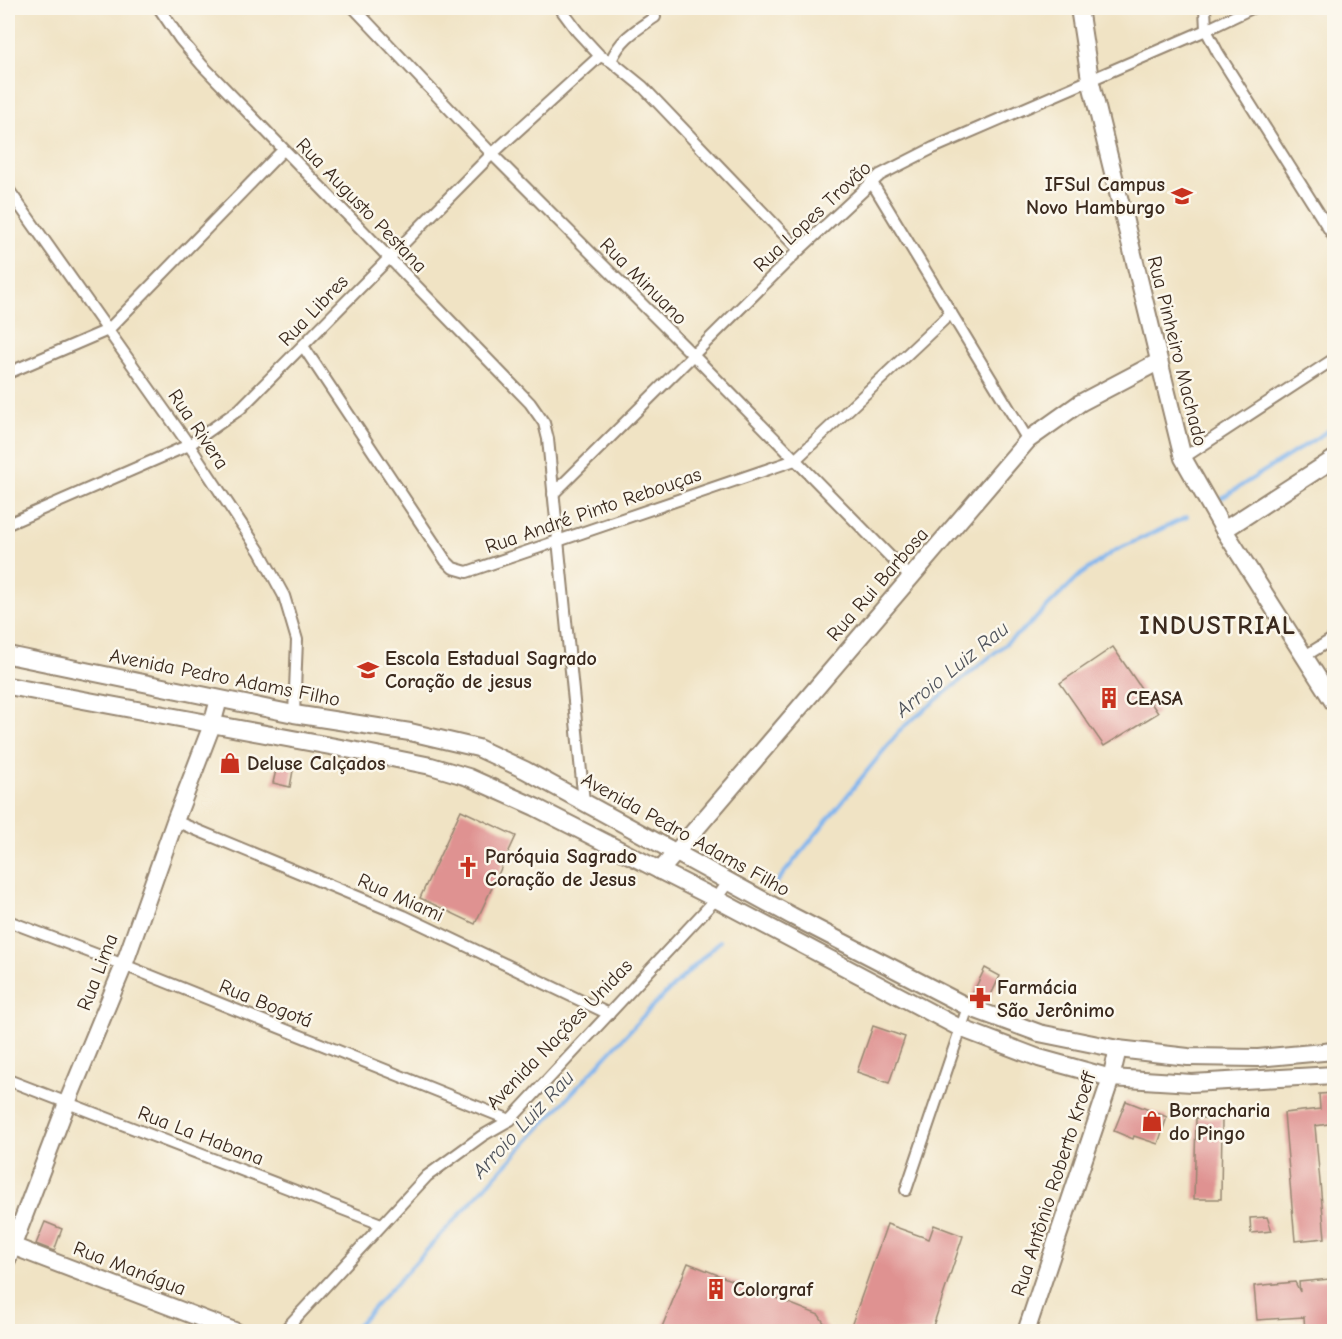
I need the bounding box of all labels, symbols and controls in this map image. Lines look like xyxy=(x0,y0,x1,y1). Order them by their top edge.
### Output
street label: Rua Augusto Pestana xyxy=(292,133,432,277)
street label: Rua Lopes Trovão xyxy=(749,156,876,277)
place label: IFSul Campus Novo Hamburgo xyxy=(1026,173,1165,219)
school or university icon: IFSul Campus Novo Hamburgo xyxy=(1170,184,1194,208)
street label: Rua Minuano xyxy=(595,233,692,330)
street label: Rua Pinheiro Machado xyxy=(1143,254,1212,449)
street label: Rua Libres xyxy=(274,270,353,351)
street label: Rua Rivera xyxy=(163,385,234,474)
street label: Rua André Pinto Rebouças xyxy=(482,463,704,558)
street label: Rua Rui Barbosa xyxy=(822,523,933,646)
district label: INDUSTRIAL xyxy=(1139,611,1297,641)
water label: Arroio Luiz Rau xyxy=(890,616,1013,723)
street label: Avenida Pedro Adams Filho xyxy=(108,644,342,711)
place label: Escola Estadual Sagrado Coração de jesus xyxy=(385,647,597,693)
school or university icon: Escola Estadual Sagrado Coração de jesus xyxy=(356,658,380,682)
building icon: CEASA xyxy=(1097,686,1121,710)
place label: CEASA xyxy=(1126,687,1183,710)
shop icon: Deluse Calçados xyxy=(218,751,242,775)
place label: Deluse Calçados xyxy=(247,752,386,775)
street label: Avenida Pedro Adams Filho xyxy=(578,768,794,901)
place label: Paróquia Sagrado Coração de Jesus xyxy=(485,845,637,891)
church icon: Paróquia Sagrado Coração de Jesus xyxy=(456,855,480,879)
street label: Rua Miami xyxy=(354,868,447,927)
street label: Rua Lima xyxy=(72,930,123,1014)
street label: Avenida Nações Unidas xyxy=(482,954,637,1114)
street label: Rua Bogotá xyxy=(216,974,316,1033)
place label: Farmácia São Jerônimo xyxy=(997,976,1115,1022)
pharmacy icon: Farmácia São Jerônimo xyxy=(968,986,992,1010)
water label: Arroio Luiz Rau xyxy=(466,1065,579,1184)
street label: Rua Antônio Roberto Kroeff xyxy=(1006,1068,1101,1299)
place label: Borracharia do Pingo xyxy=(1169,1099,1270,1145)
street label: Rua La Habana xyxy=(135,1101,267,1170)
shop icon: Borracharia do Pingo xyxy=(1140,1109,1164,1133)
street label: Rua Manágua xyxy=(70,1236,189,1300)
building icon: Colorgraf xyxy=(704,1277,728,1301)
place label: Colorgraf xyxy=(733,1278,814,1301)

